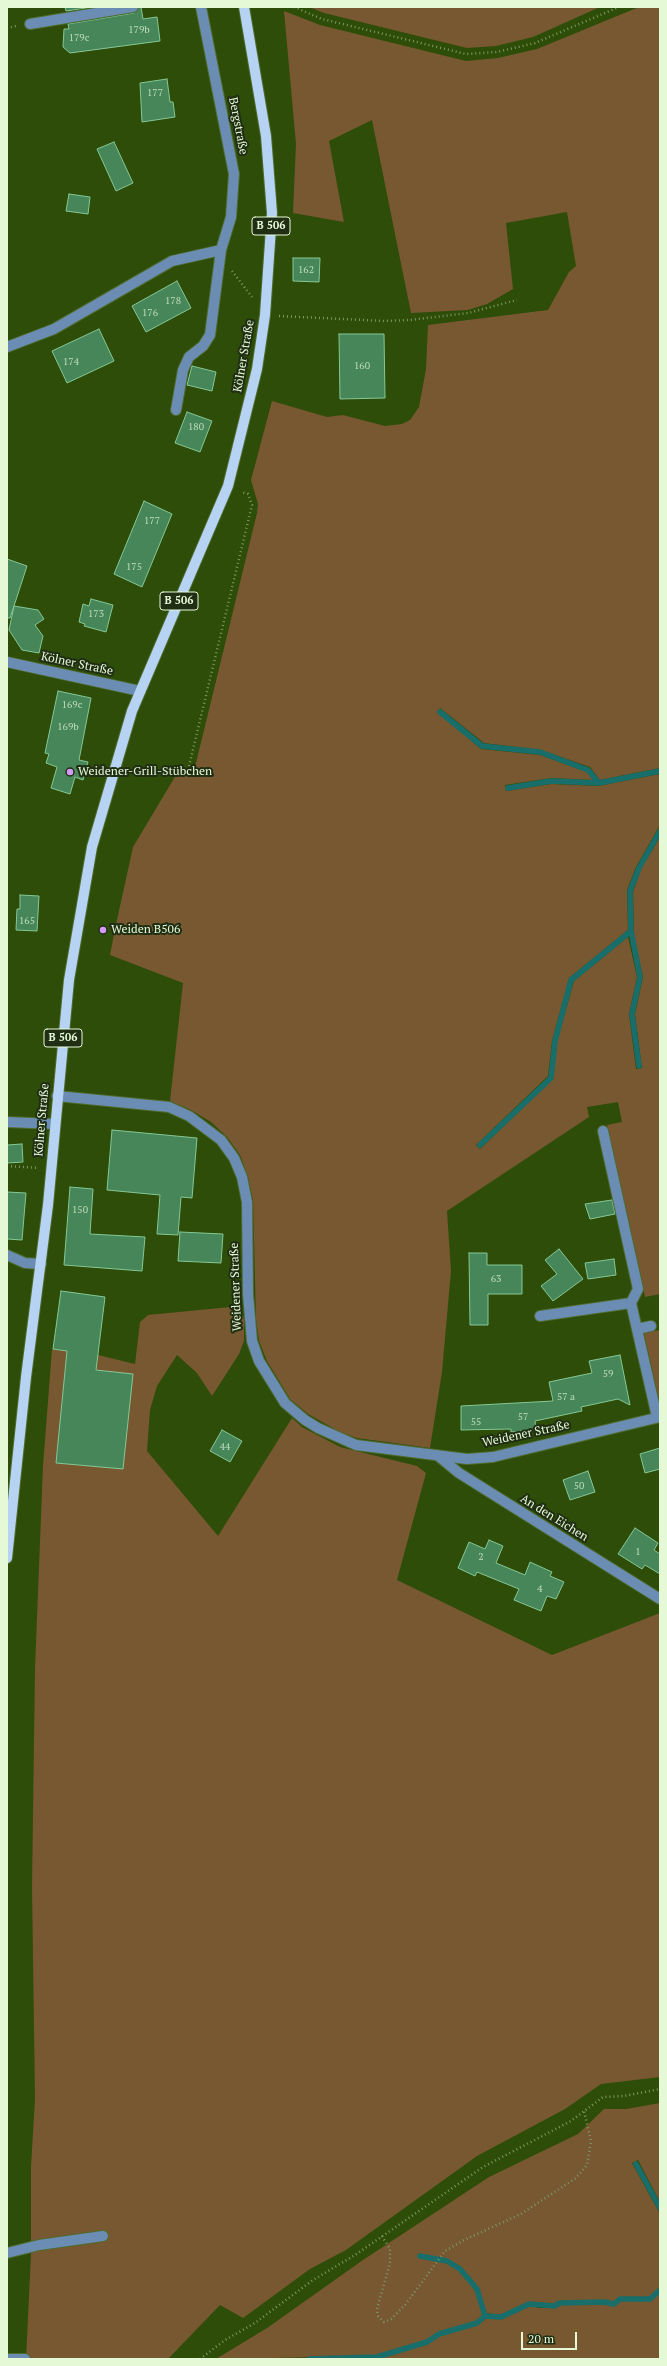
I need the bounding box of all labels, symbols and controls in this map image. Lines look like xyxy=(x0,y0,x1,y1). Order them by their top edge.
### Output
house number: 179b xyxy=(128,24,150,36)
house number: 179c xyxy=(69,32,89,44)
house number: 177 xyxy=(147,87,163,99)
street label: Bergstraße xyxy=(225,96,251,156)
road number: B 506 xyxy=(252,217,290,235)
house number: 162 xyxy=(298,264,314,276)
house number: 178 xyxy=(165,295,181,307)
house number: 176 xyxy=(142,307,158,319)
street label: Kölner Straße xyxy=(231,319,257,393)
house number: 174 xyxy=(63,356,79,368)
house number: 160 xyxy=(354,360,370,372)
house number: 180 xyxy=(188,421,204,433)
house number: 177 xyxy=(144,515,160,527)
house number: 175 xyxy=(126,561,142,573)
road number: B 506 xyxy=(160,592,198,610)
house number: 173 xyxy=(88,608,104,620)
street label: Kölner Straße xyxy=(40,649,114,679)
house number: 169c xyxy=(62,699,82,711)
house number: 169b xyxy=(57,721,79,733)
place label: Weidener-Grill-Stübchen xyxy=(78,765,212,779)
marker: Weidener-Grill-Stübchen xyxy=(65,767,75,777)
house number: 165 xyxy=(19,915,35,927)
place label: Weiden B506 xyxy=(111,923,180,937)
marker: Weiden B506 xyxy=(98,925,108,935)
road number: B 506 xyxy=(44,1029,82,1047)
street label: Kölner Straße xyxy=(32,1083,52,1157)
house number: 150 xyxy=(72,1204,88,1216)
street label: Weidener Straße xyxy=(227,1242,245,1332)
house number: 63 xyxy=(491,1273,501,1285)
house number: 59 xyxy=(603,1368,613,1380)
house number: 57 a xyxy=(557,1391,575,1403)
house number: 57 xyxy=(518,1411,528,1423)
house number: 55 xyxy=(471,1416,481,1428)
street label: Weidener Straße xyxy=(481,1418,571,1450)
house number: 44 xyxy=(220,1441,230,1453)
house number: 50 xyxy=(574,1480,584,1492)
street label: An den Eichen xyxy=(517,1491,591,1545)
house number: 1 xyxy=(635,1546,641,1558)
house number: 2 xyxy=(478,1551,484,1563)
house number: 4 xyxy=(537,1583,543,1595)
scale bar xyxy=(523,2324,579,2350)
text: 20 m xyxy=(528,2331,554,2346)

